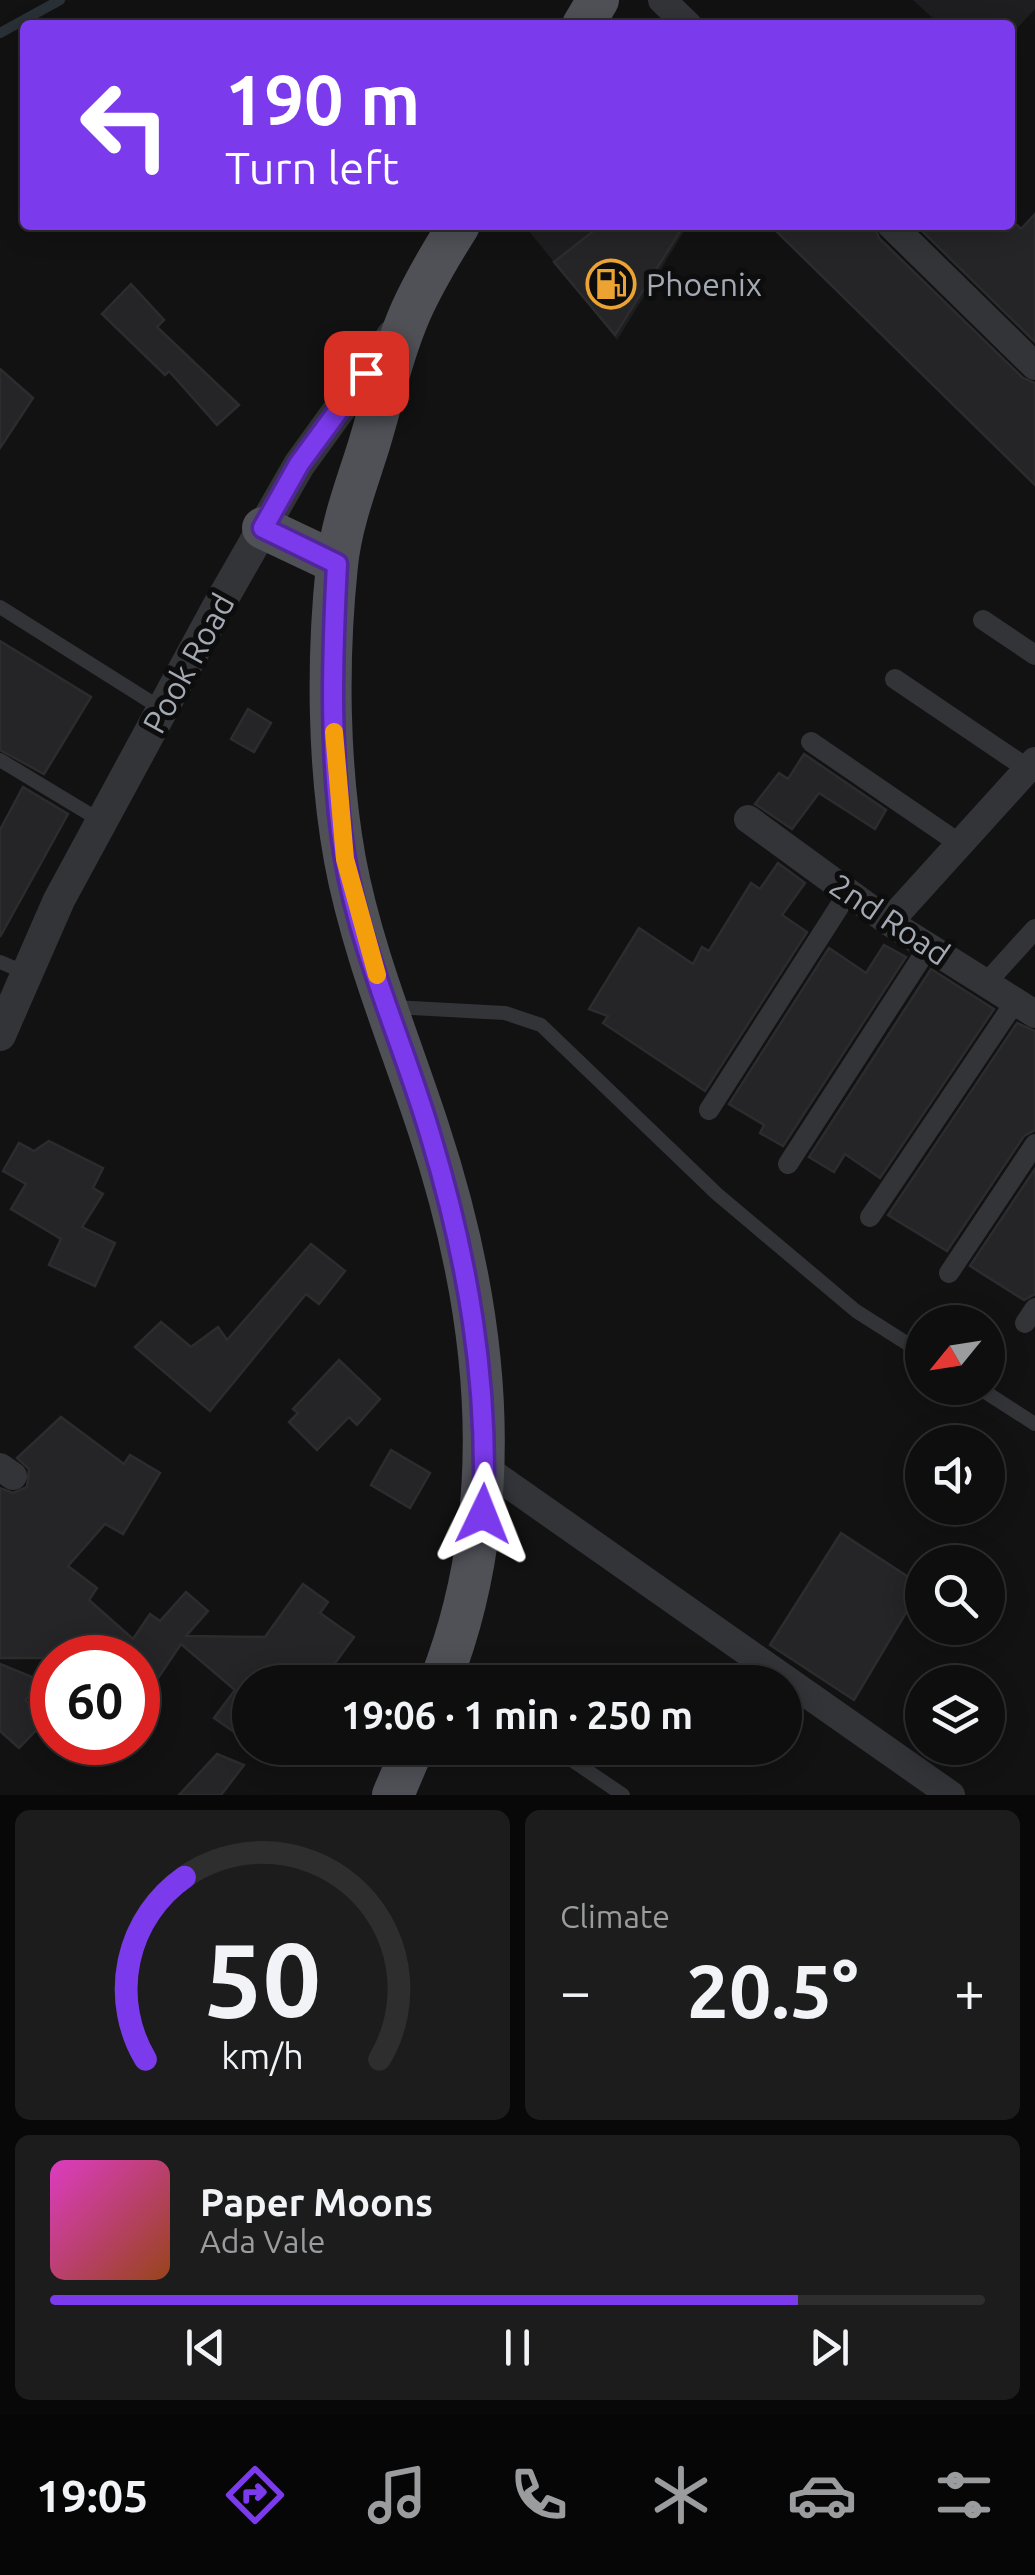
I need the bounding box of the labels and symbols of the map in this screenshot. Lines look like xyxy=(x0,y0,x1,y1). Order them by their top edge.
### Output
fuel station icon: Phoenix xyxy=(585,258,637,310)
place label: Phoenix xyxy=(646,266,762,302)
pin xyxy=(324,331,409,416)
street label: Pook Road xyxy=(135,587,241,739)
street label: 2nd Road xyxy=(824,866,956,972)
north arrow xyxy=(905,1305,1005,1405)
position arrow xyxy=(431,1462,535,1566)
speed limit sign: 60 xyxy=(30,1635,160,1765)

